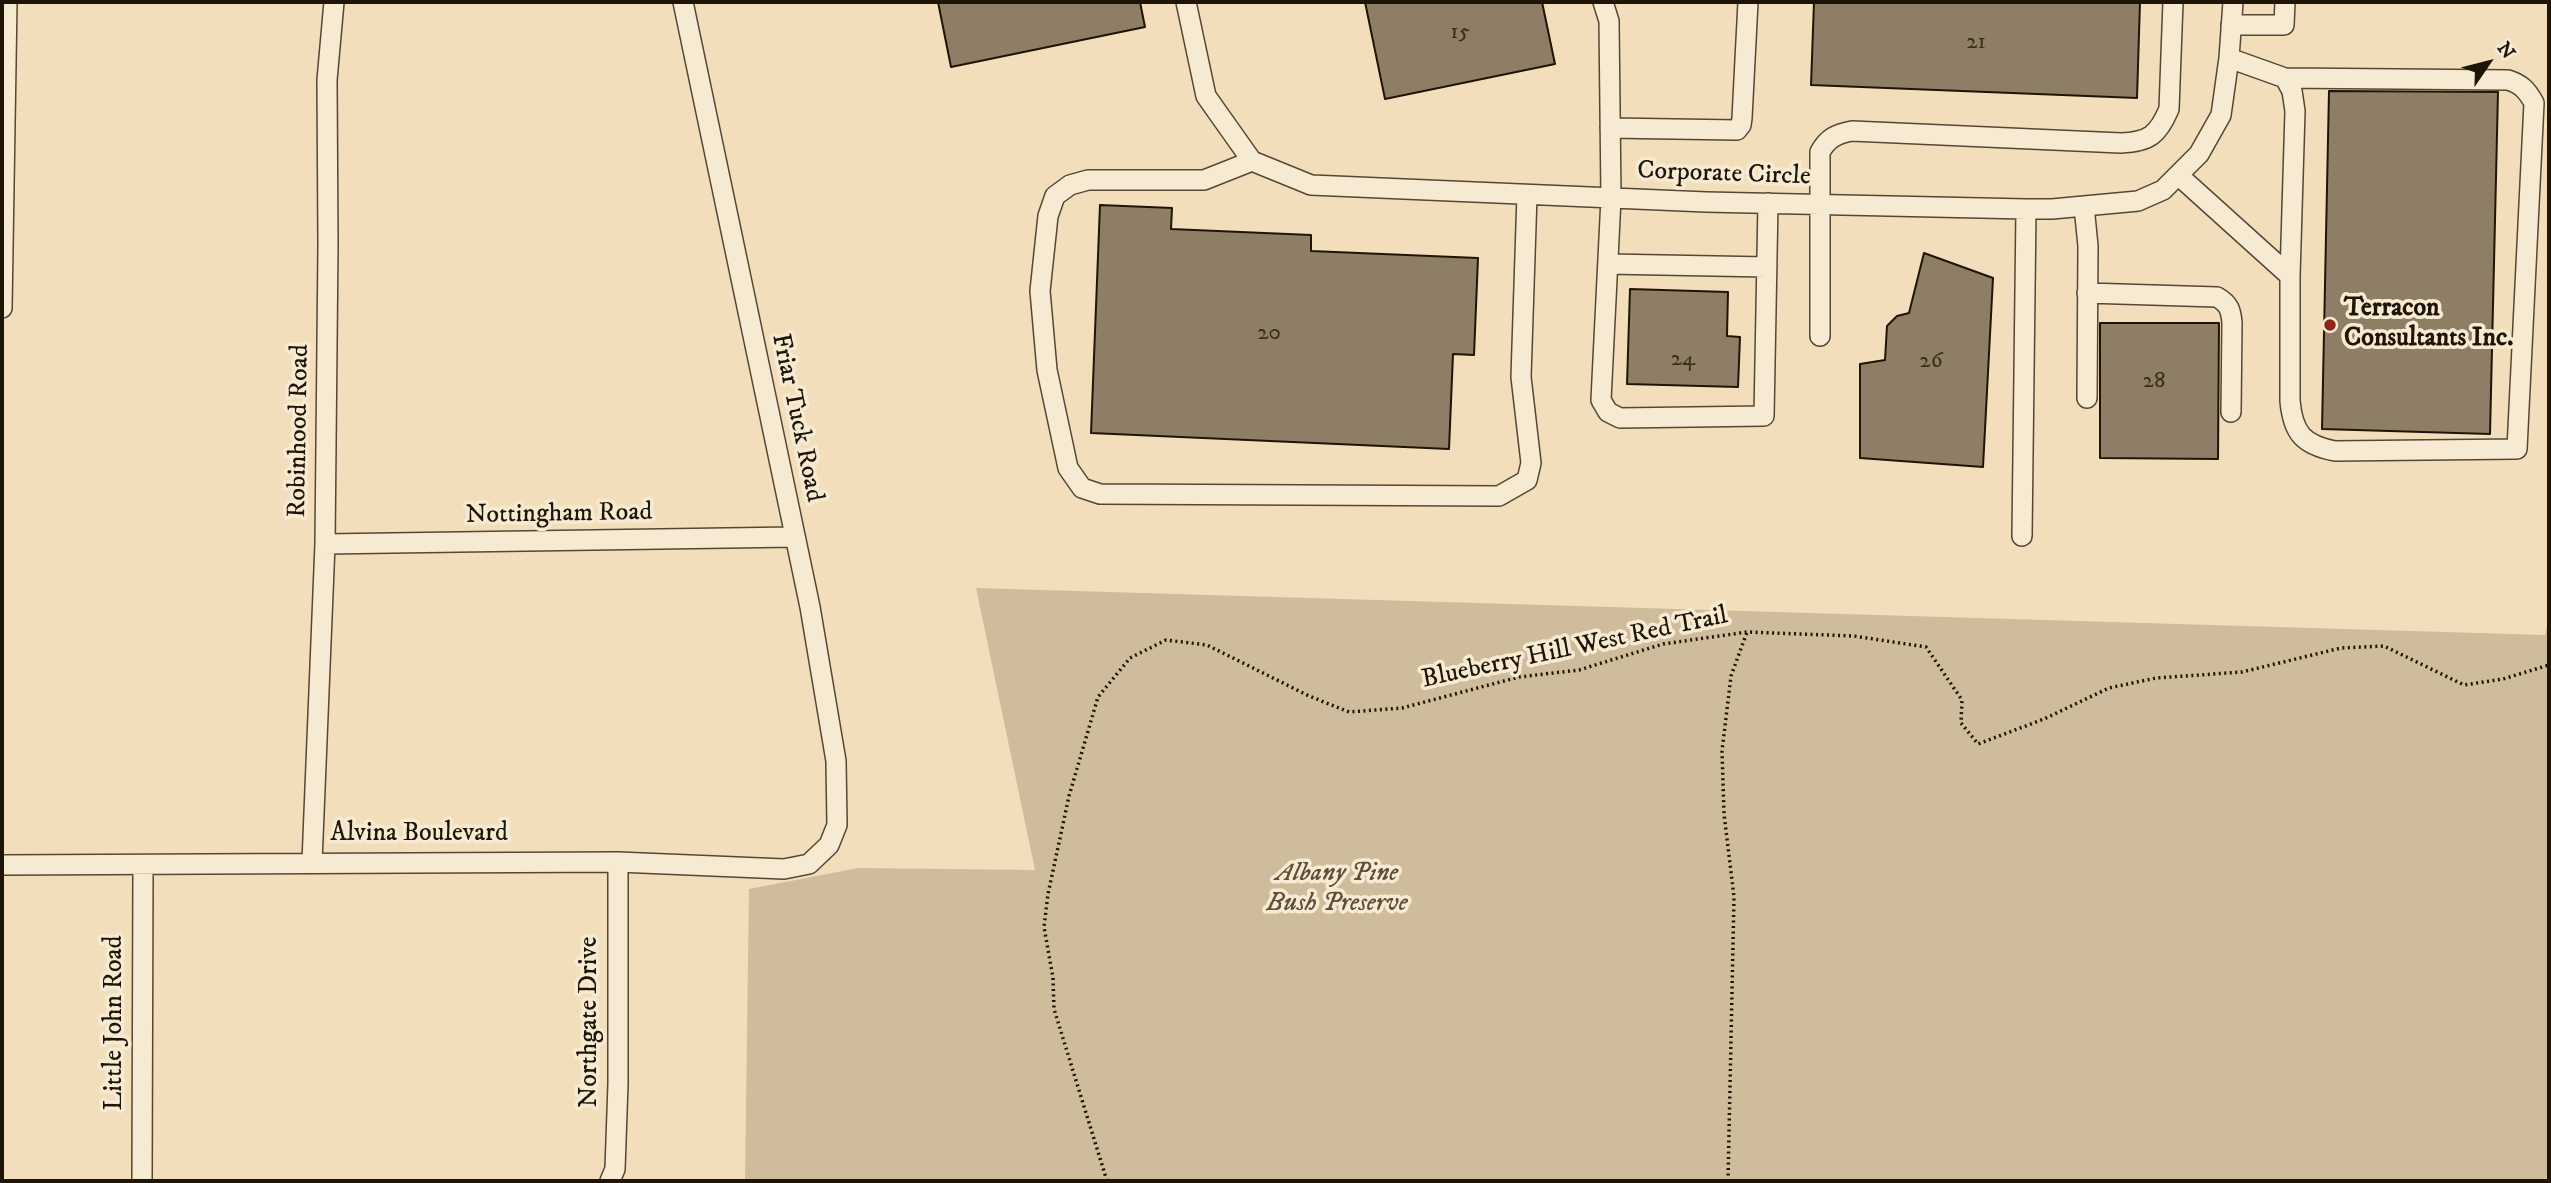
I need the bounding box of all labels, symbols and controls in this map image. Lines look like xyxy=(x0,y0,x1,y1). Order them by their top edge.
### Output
house number: 15 xyxy=(1450,19,1470,47)
north arrow xyxy=(2453,28,2523,98)
house number: 21 xyxy=(1966,29,1986,57)
text: N xyxy=(2492,38,2520,64)
street label: Corporate Circle xyxy=(1637,156,1811,194)
place label: Terracon Consultants Inc. xyxy=(2344,294,2513,356)
marker: Terracon Consultants Inc. xyxy=(2322,317,2338,333)
house number: 20 xyxy=(1257,320,1281,348)
street label: Friar Tuck Road xyxy=(763,331,829,505)
street label: Robinhood Road xyxy=(283,344,317,518)
house number: 24 xyxy=(1671,346,1695,374)
house number: 26 xyxy=(1919,348,1943,376)
house number: 28 xyxy=(2143,368,2165,396)
street label: Nottingham Road xyxy=(465,498,653,532)
street label: Blueberry Hill West Red Trail xyxy=(1419,601,1731,697)
street label: Alvina Boulevard xyxy=(330,819,508,851)
park label: Albany Pine Bush Preserve xyxy=(1267,859,1407,920)
street label: Little John Road xyxy=(100,935,132,1111)
street label: Northgate Drive xyxy=(575,936,607,1108)

